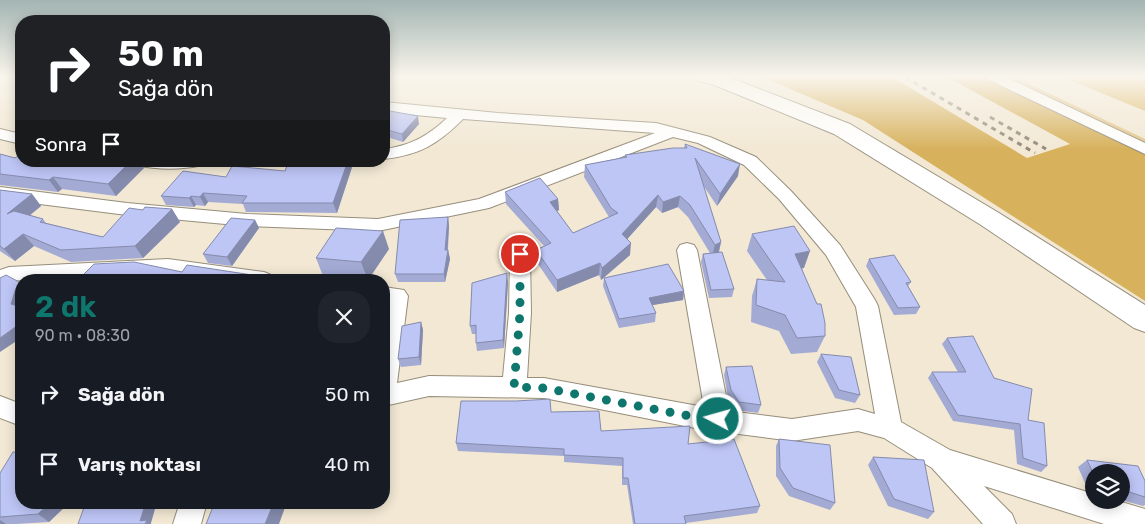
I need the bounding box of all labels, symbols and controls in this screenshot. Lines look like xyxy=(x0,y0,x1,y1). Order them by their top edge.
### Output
text: 50 m xyxy=(118,33,204,75)
icon: right xyxy=(35,35,100,100)
text: Sağa dön xyxy=(118,75,214,102)
icon: arrive xyxy=(97,130,125,158)
text: Sonra xyxy=(35,133,87,156)
pin xyxy=(499,233,541,275)
icon: arrive xyxy=(506,240,534,268)
text: 2 dk xyxy=(35,289,96,325)
button: close xyxy=(318,291,370,343)
text: 90 m · 08:30 xyxy=(35,326,130,345)
icon: right xyxy=(35,380,63,408)
text: Sağa dön xyxy=(78,383,165,406)
text: 50 m xyxy=(325,383,370,406)
position arrow xyxy=(691,392,743,444)
icon: arrive xyxy=(35,450,63,478)
text: Varış noktası xyxy=(78,453,201,476)
text: 40 m xyxy=(325,453,370,476)
map controls xyxy=(1085,464,1130,509)
button: layers xyxy=(1085,464,1130,509)

